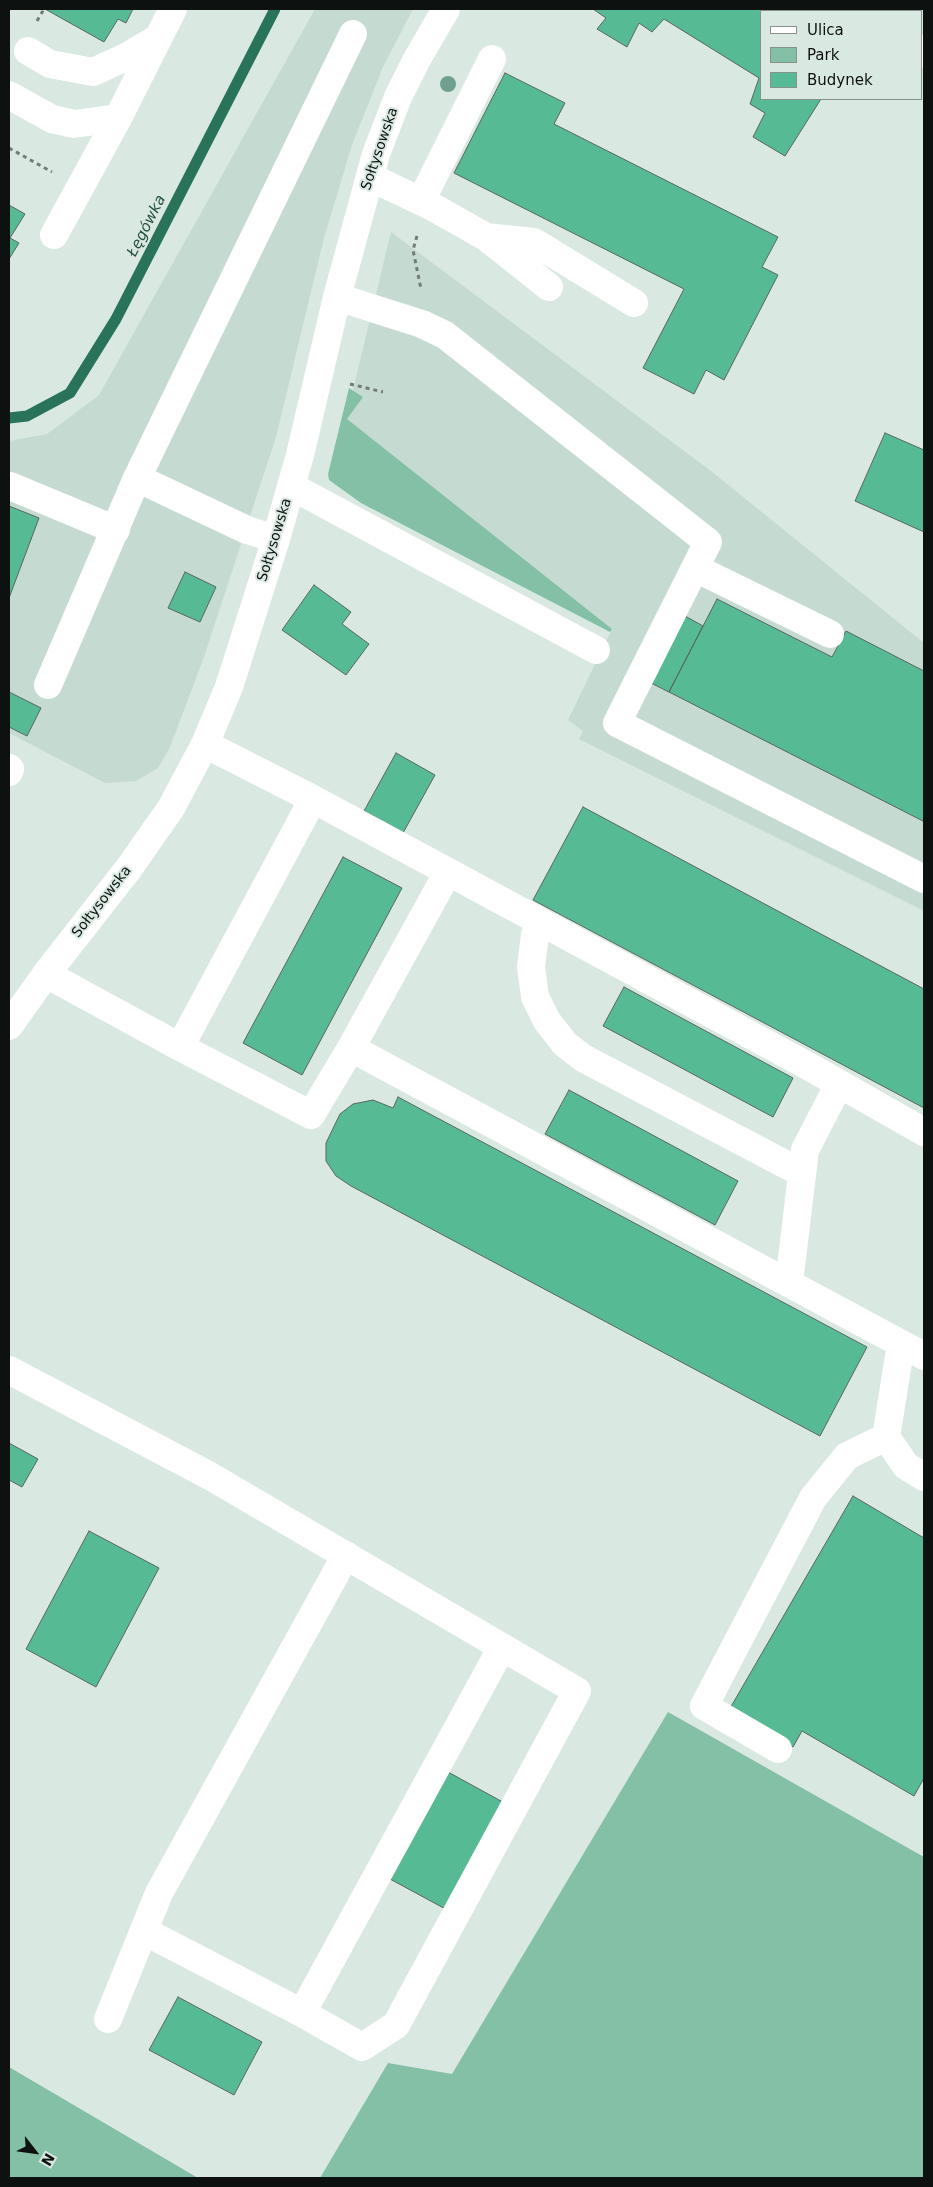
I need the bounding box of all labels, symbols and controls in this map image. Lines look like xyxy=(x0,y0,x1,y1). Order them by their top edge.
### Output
legend xyxy=(760,10,923,100)
text: Ulica xyxy=(807,21,844,39)
text: Park xyxy=(807,46,839,64)
text: Budynek xyxy=(807,71,873,89)
street label: Sołtysowska xyxy=(358,105,402,193)
water label: Łęgówka xyxy=(124,192,170,260)
street label: Sołtysowska xyxy=(254,496,296,584)
street label: Sołtysowska xyxy=(69,863,135,941)
north arrow xyxy=(10,2127,60,2177)
text: N xyxy=(38,2150,58,2169)

